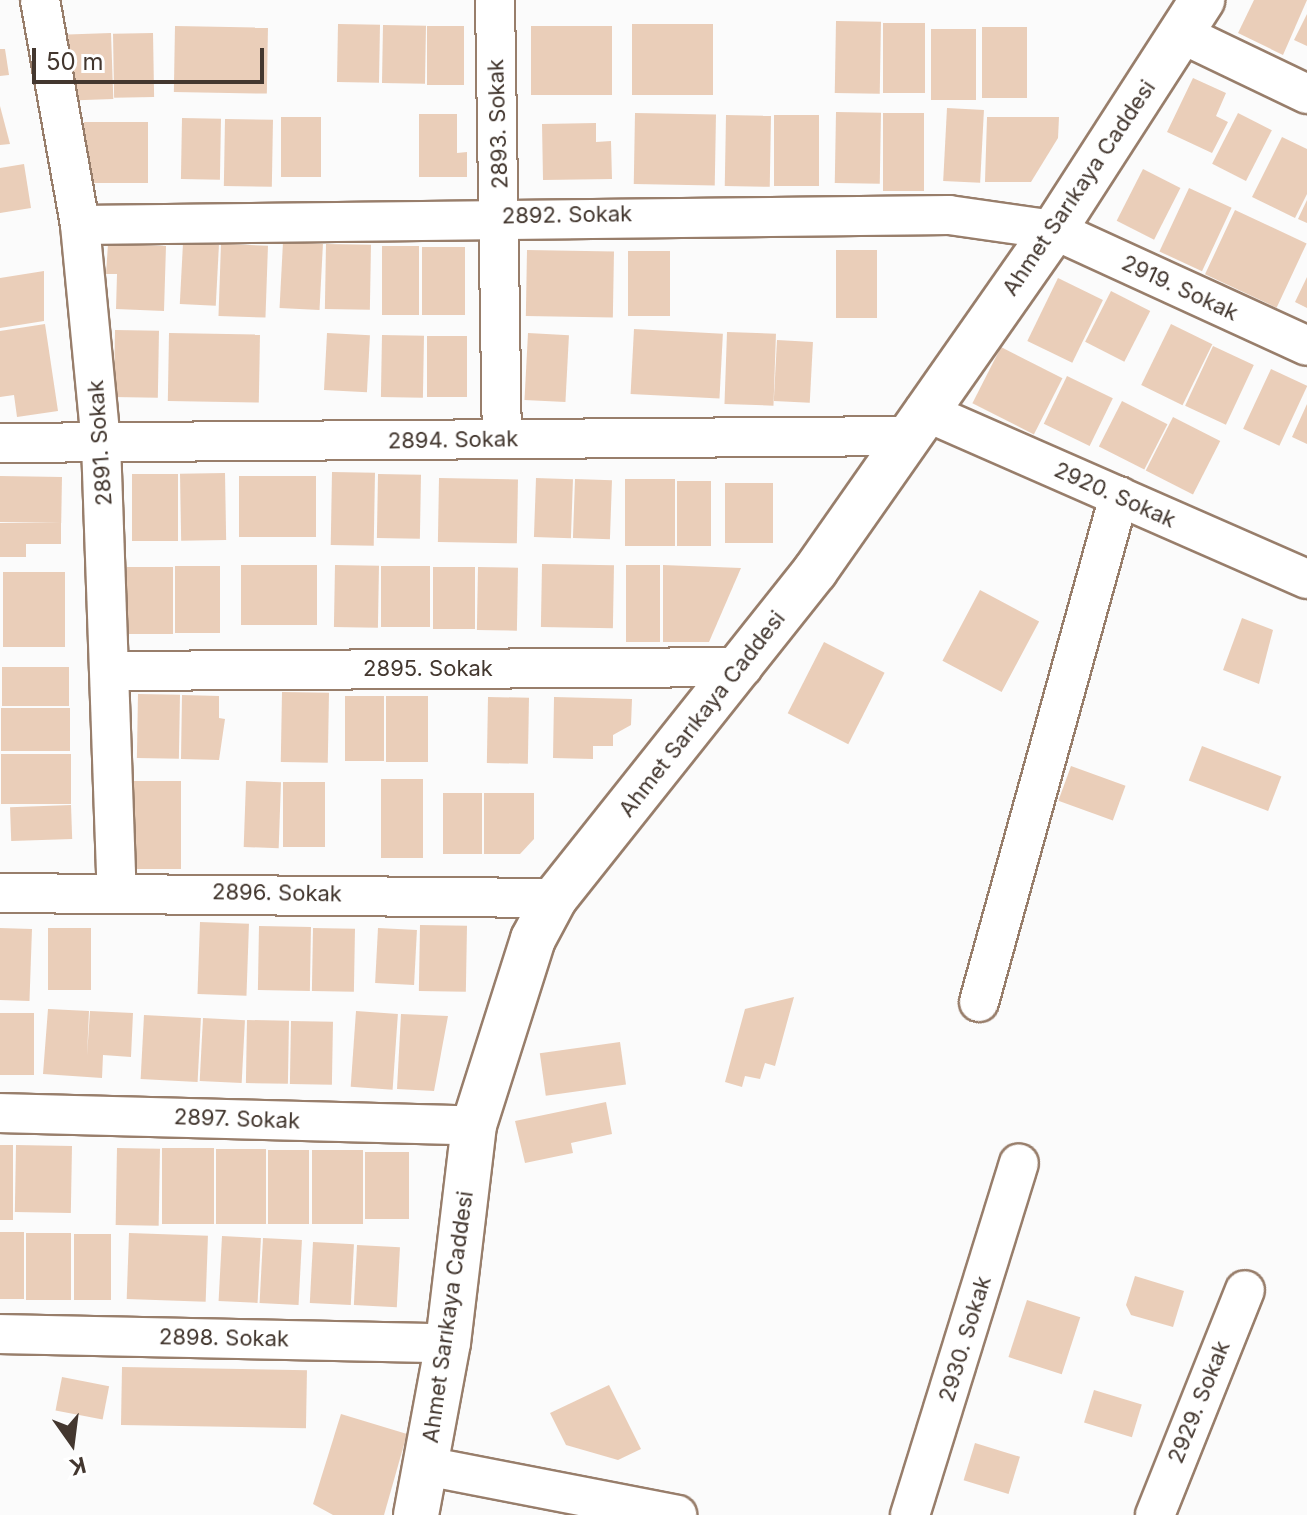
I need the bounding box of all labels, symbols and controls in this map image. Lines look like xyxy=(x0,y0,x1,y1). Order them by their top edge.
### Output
scale bar xyxy=(36,32,268,82)
text: 50 m xyxy=(46,47,104,76)
street label: 2893. Sokak xyxy=(483,59,513,189)
street label: Ahmet Sarıkaya Caddesi xyxy=(997,75,1161,301)
street label: 2892. Sokak xyxy=(502,201,632,229)
street label: 2919. Sokak xyxy=(1118,250,1242,326)
street label: 2891. Sokak xyxy=(82,379,118,507)
street label: 2894. Sokak xyxy=(388,426,518,454)
street label: 2920. Sokak xyxy=(1050,456,1180,534)
street label: Ahmet Sarıkaya Caddesi xyxy=(613,606,791,822)
street label: 2895. Sokak xyxy=(363,656,493,682)
street label: 2896. Sokak xyxy=(212,879,342,907)
street label: 2897. Sokak xyxy=(173,1104,301,1134)
street label: Ahmet Sarıkaya Caddesi xyxy=(417,1189,479,1445)
street label: 2930. Sokak xyxy=(933,1273,997,1405)
street label: 2898. Sokak xyxy=(159,1324,289,1352)
street label: 2929. Sokak xyxy=(1162,1337,1236,1467)
north arrow xyxy=(32,1403,112,1483)
text: K xyxy=(67,1452,89,1481)

